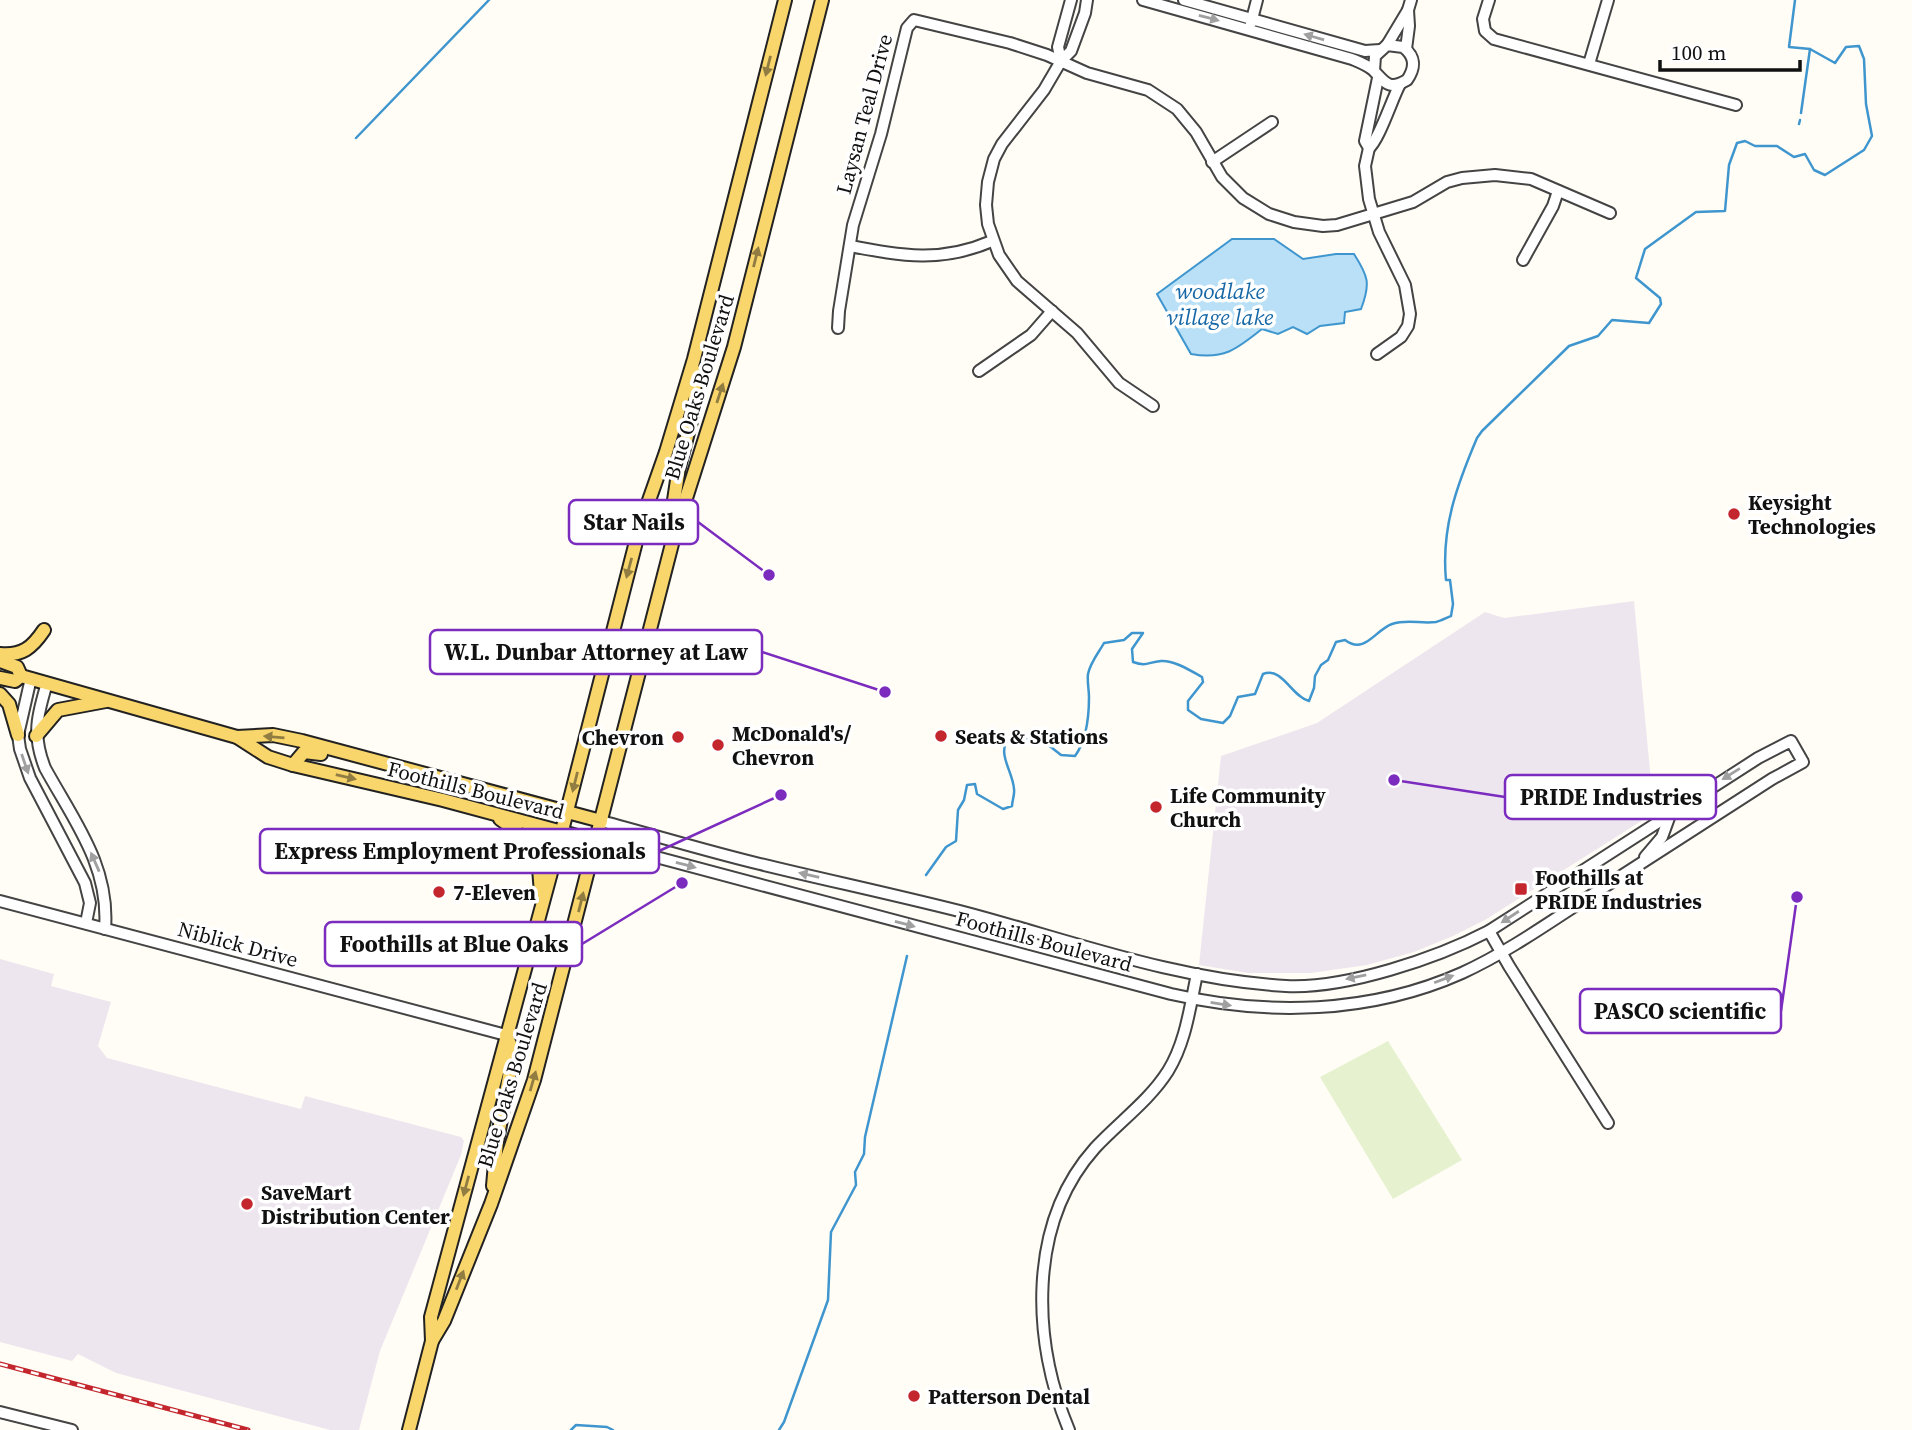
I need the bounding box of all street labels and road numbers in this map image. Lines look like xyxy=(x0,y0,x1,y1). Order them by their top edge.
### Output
street label: Laysan Teal Drive xyxy=(829,31,899,197)
street label: Blue Oaks Boulevard xyxy=(657,291,741,483)
street label: Foothills Boulevard xyxy=(385,754,568,826)
street label: Foothills Boulevard xyxy=(953,904,1135,978)
street label: Niblick Drive xyxy=(175,914,301,974)
street label: Blue Oaks Boulevard xyxy=(470,979,554,1171)

